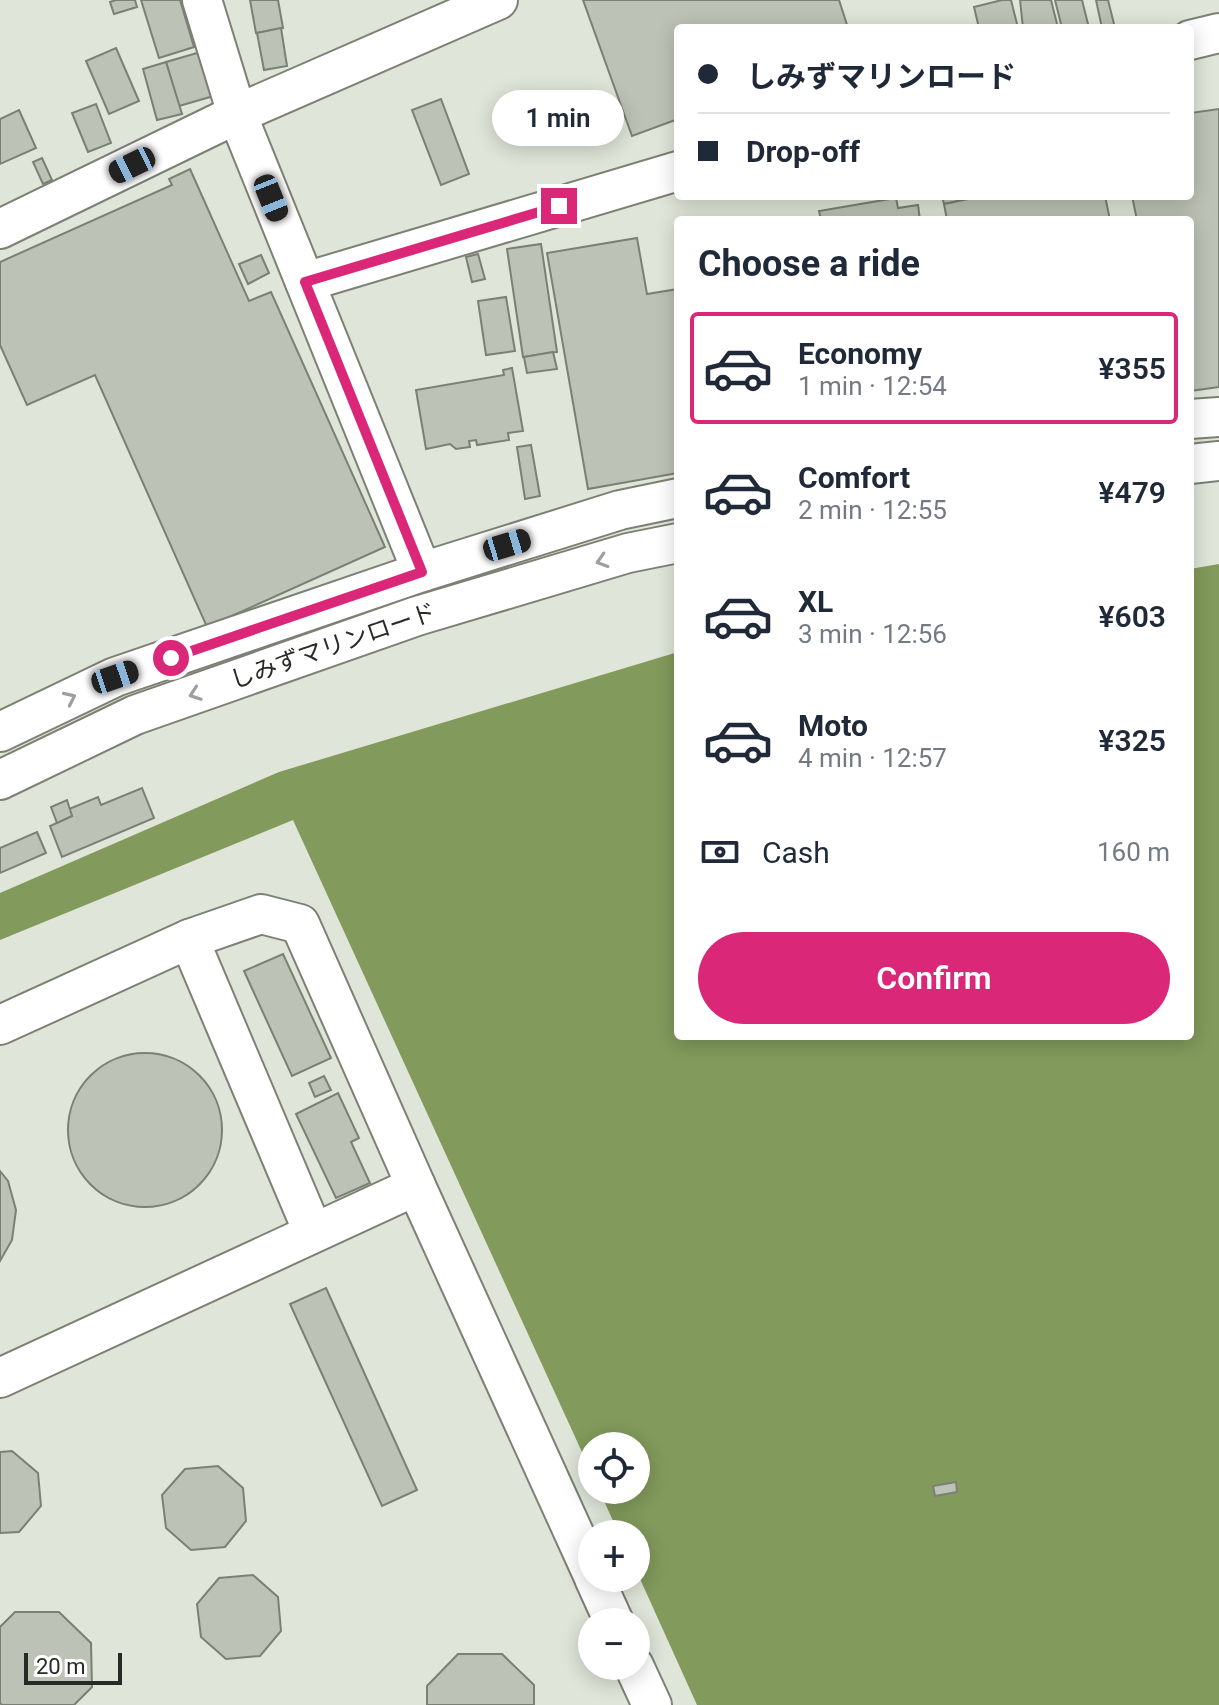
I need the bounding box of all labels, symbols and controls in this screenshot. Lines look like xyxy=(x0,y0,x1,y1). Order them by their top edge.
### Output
text: しみずマリンロード xyxy=(746,59,1016,94)
callout: 1 min xyxy=(493,90,625,146)
text: 1 min xyxy=(525,103,591,133)
text: Drop-off xyxy=(746,134,860,169)
car xyxy=(105,144,159,186)
car xyxy=(251,171,291,225)
route end xyxy=(541,188,577,224)
text: Choose a ride xyxy=(698,243,920,285)
icon: car xyxy=(702,332,774,404)
text: Economy xyxy=(798,336,922,371)
text: ¥355 xyxy=(1099,351,1166,386)
text: 1 min · 12:54 xyxy=(798,371,947,401)
icon: car xyxy=(702,456,774,528)
text: Comfort xyxy=(798,460,910,495)
text: ¥479 xyxy=(1099,475,1166,510)
text: 2 min · 12:55 xyxy=(798,495,947,525)
car xyxy=(481,527,533,563)
one-way arrow xyxy=(596,552,609,568)
icon: car xyxy=(702,580,774,652)
text: XL xyxy=(798,584,833,619)
street label: しみずマリンロード xyxy=(226,598,440,694)
text: ¥603 xyxy=(1099,599,1166,634)
text: 3 min · 12:56 xyxy=(798,619,947,649)
route start xyxy=(153,640,189,676)
car xyxy=(88,658,142,696)
one-way arrow xyxy=(189,684,203,700)
one-way arrow xyxy=(62,692,77,708)
icon: car xyxy=(702,704,774,776)
text: Moto xyxy=(798,708,868,743)
text: ¥325 xyxy=(1099,723,1166,758)
text: 4 min · 12:57 xyxy=(798,743,947,773)
icon: cash xyxy=(698,830,742,874)
text: Cash xyxy=(762,835,830,870)
text: 160 m xyxy=(1097,837,1170,867)
button: Confirm xyxy=(698,932,1170,1024)
map controls xyxy=(578,1432,650,1680)
button: locate xyxy=(578,1432,650,1504)
button: + xyxy=(578,1520,650,1592)
button: − xyxy=(578,1608,650,1680)
scale bar xyxy=(24,1649,122,1685)
text: 20 m xyxy=(36,1654,85,1679)

